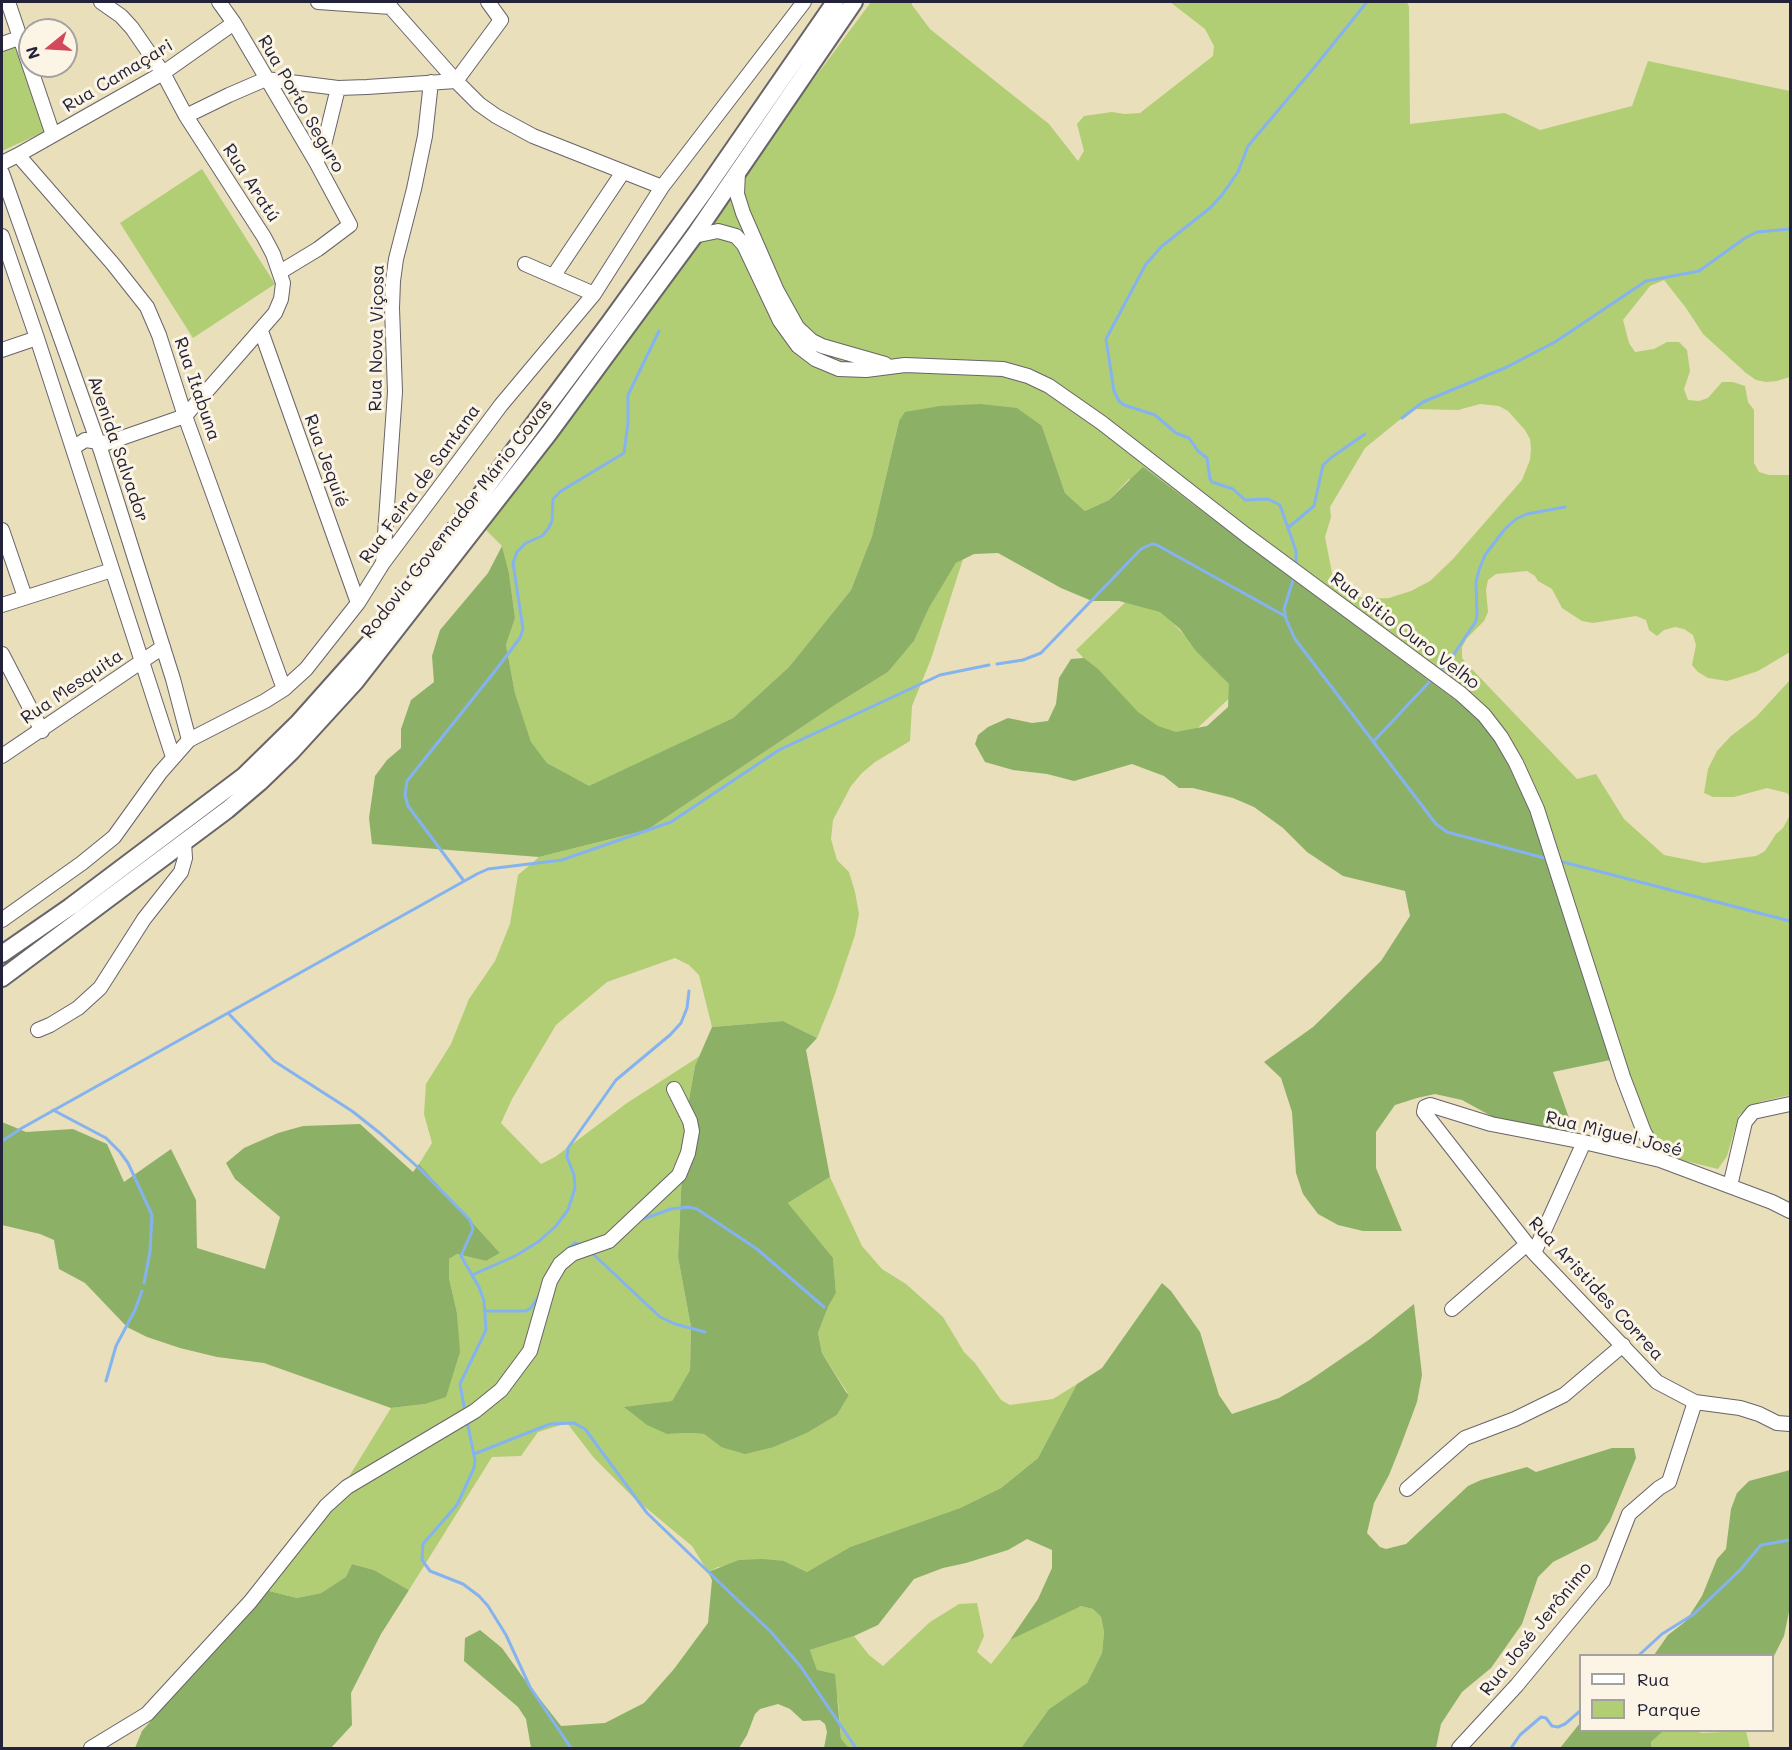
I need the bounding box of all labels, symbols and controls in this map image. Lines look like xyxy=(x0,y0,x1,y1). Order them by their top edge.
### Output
north arrow xyxy=(18,18,78,78)
street label: Rua Porto Seguro xyxy=(253,32,349,176)
street label: Rua Camaçari xyxy=(59,35,177,117)
text: N xyxy=(20,44,44,62)
street label: Rua Aratú xyxy=(218,140,284,226)
street label: Rua Nova Viçosa xyxy=(365,264,389,412)
street label: Rua Itabuna xyxy=(169,334,225,444)
street label: Avenida Salvador xyxy=(83,373,153,525)
street label: Rodovia Governador Mário Covas xyxy=(357,395,557,643)
street label: Rua Feira de Santana xyxy=(355,400,485,568)
street label: Rua Jequié xyxy=(299,412,353,510)
street label: Rua Sitio Ouro Velho xyxy=(1326,568,1484,694)
street label: Rua Mesquita xyxy=(17,645,127,729)
street label: Rua Miguel José xyxy=(1543,1107,1685,1161)
street label: Rua Aristides Correa xyxy=(1524,1213,1668,1365)
street label: Rua José Jerônimo xyxy=(1475,1558,1597,1700)
legend xyxy=(1579,1654,1774,1732)
text: Rua xyxy=(1637,1667,1670,1691)
text: Parque xyxy=(1637,1697,1701,1721)

